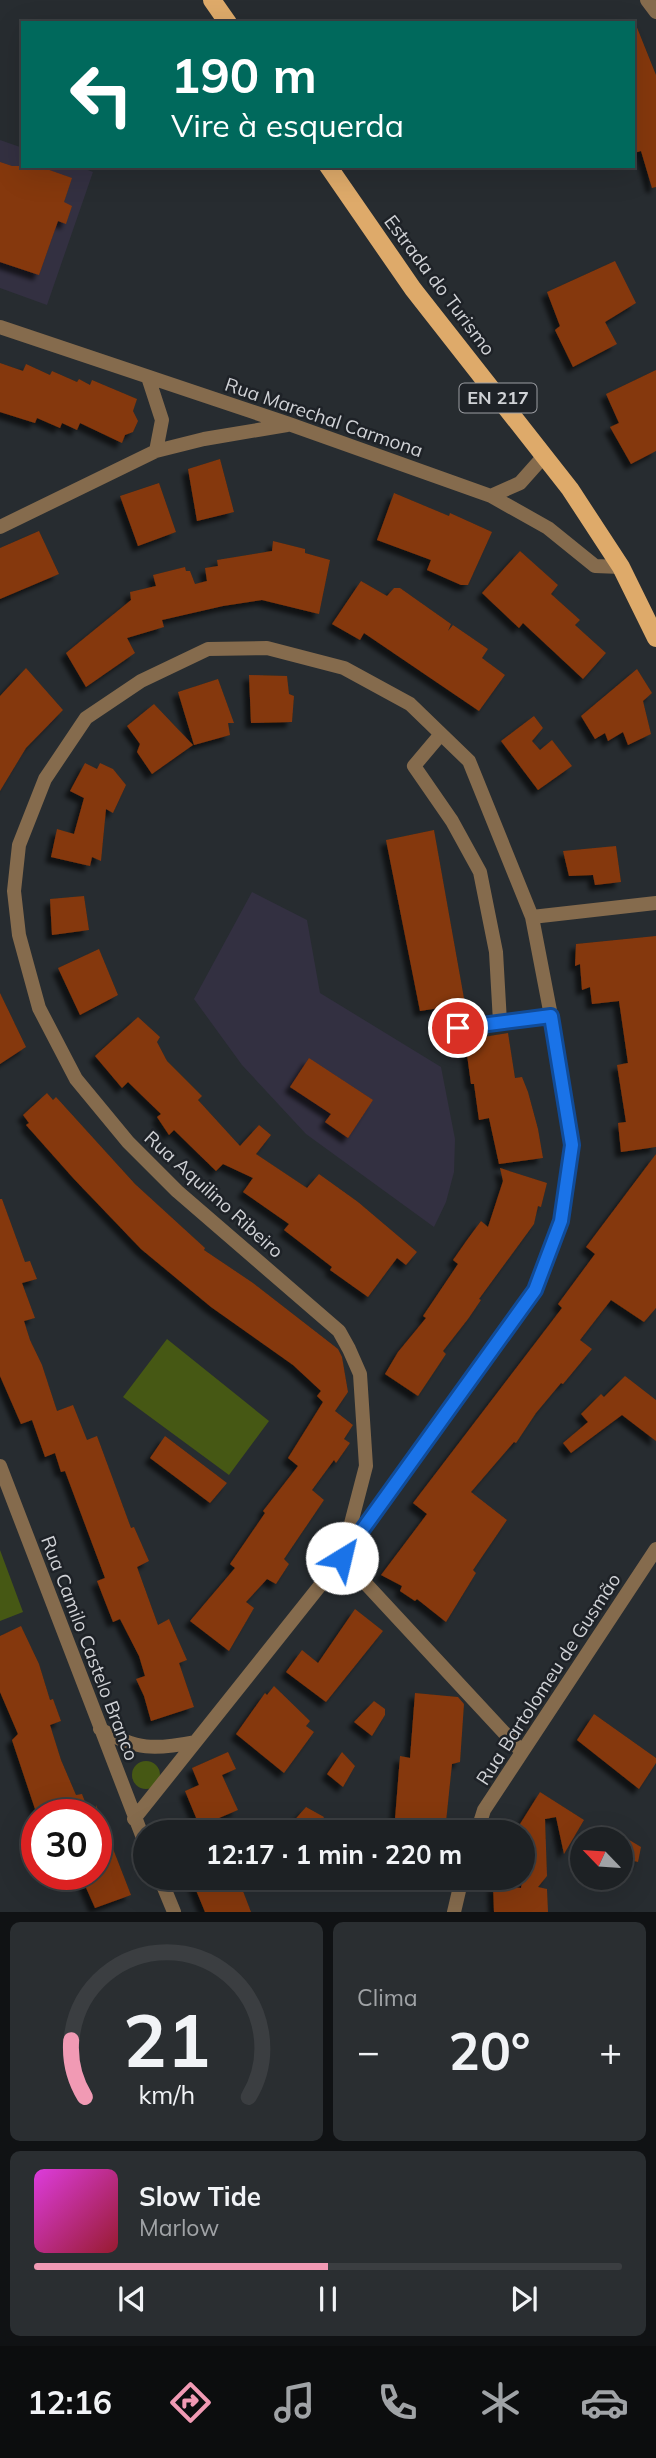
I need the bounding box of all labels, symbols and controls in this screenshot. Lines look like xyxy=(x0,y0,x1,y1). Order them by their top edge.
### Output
text: 190 m xyxy=(171,44,317,105)
icon: left xyxy=(56,49,147,140)
text: Vire à esquerda xyxy=(171,105,404,145)
street label: Estrada do Turismo xyxy=(379,210,501,360)
street label: Rua Marechal Carmona xyxy=(222,372,426,462)
road number: EN 217 xyxy=(460,384,536,412)
pin xyxy=(428,998,488,1058)
icon: arrive xyxy=(439,1009,477,1047)
street label: Rua Aquilino Ribeiro xyxy=(140,1125,288,1263)
position arrow xyxy=(305,1521,379,1595)
street label: Rua Camilo Castelo Branco xyxy=(36,1532,144,1764)
street label: Rua Bartolomeu de Gusmão xyxy=(470,1569,626,1789)
speed limit sign: 30 xyxy=(21,1799,112,1890)
north arrow xyxy=(570,1827,634,1890)
map controls xyxy=(570,1827,633,1890)
text: 12:17 · 1 min · 220 m xyxy=(206,1838,462,1871)
text: Clima xyxy=(357,1983,418,2012)
text: 21 xyxy=(123,1995,210,2086)
text: 20° xyxy=(448,2018,531,2083)
text: − xyxy=(357,2027,380,2075)
text: + xyxy=(599,2027,622,2075)
text: km/h xyxy=(138,2079,195,2110)
text: Slow Tide xyxy=(139,2180,261,2213)
text: Marlow xyxy=(139,2213,219,2242)
icon: previous xyxy=(113,2280,151,2318)
icon: pause xyxy=(309,2280,347,2318)
icon: next xyxy=(505,2280,543,2318)
icon: directions xyxy=(166,2378,215,2427)
icon: music xyxy=(270,2378,319,2427)
icon: phone xyxy=(373,2378,422,2427)
icon: climate xyxy=(476,2378,525,2427)
icon: car xyxy=(580,2378,629,2427)
text: 12:16 xyxy=(27,2382,112,2422)

